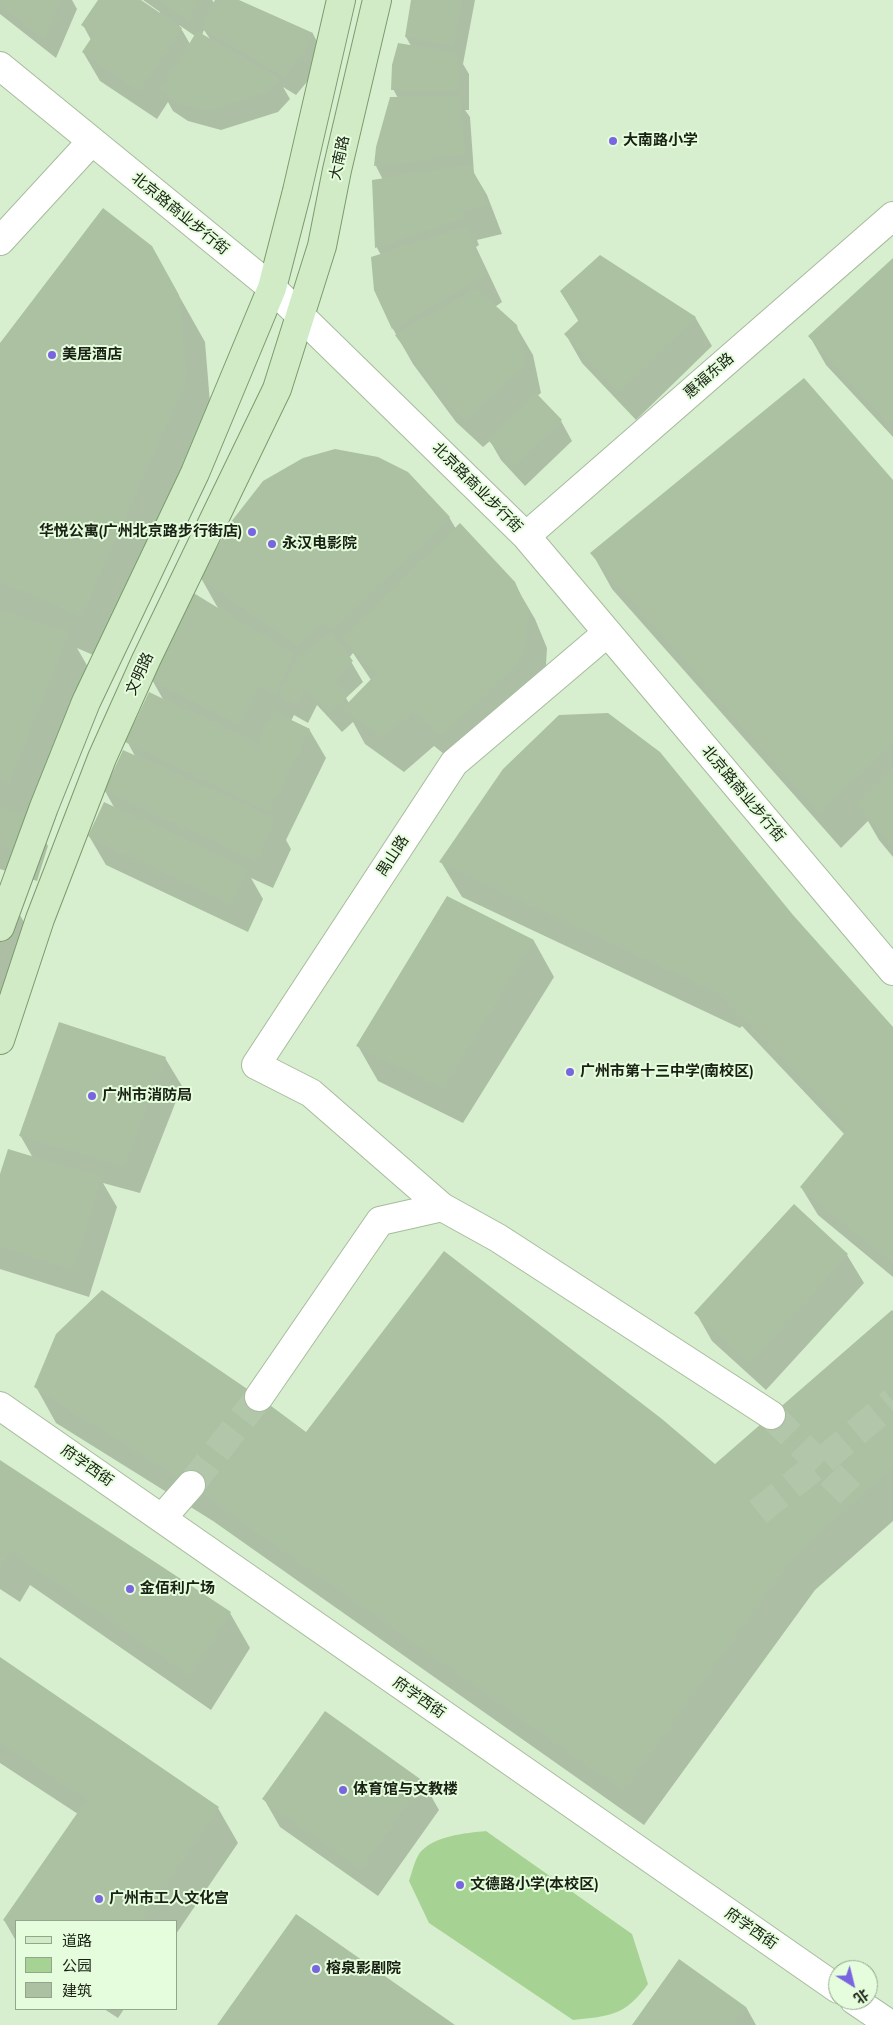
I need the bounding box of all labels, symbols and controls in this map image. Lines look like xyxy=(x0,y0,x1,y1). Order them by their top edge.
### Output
place label: 大南路小学 xyxy=(623,132,698,150)
street label: 大南路 xyxy=(327,134,353,182)
marker: 大南路小学 xyxy=(607,135,619,147)
street label: 北京路商业步行街 xyxy=(128,169,232,259)
place label: 美居酒店 xyxy=(62,346,122,364)
marker: 美居酒店 xyxy=(46,349,58,361)
street label: 惠福东路 xyxy=(680,350,738,402)
street label: 北京路商业步行街 xyxy=(428,439,526,537)
place label: 华悦公寓(广州北京路步行街店) xyxy=(39,523,242,541)
marker: 华悦公寓(广州北京路步行街店) xyxy=(246,526,258,538)
place label: 永汉电影院 xyxy=(282,535,357,553)
marker: 永汉电影院 xyxy=(266,538,278,550)
street label: 文明路 xyxy=(122,650,158,698)
street label: 北京路商业步行街 xyxy=(698,742,788,846)
street label: 禺山路 xyxy=(373,832,413,880)
place label: 广州市第十三中学(南校区) xyxy=(580,1063,753,1081)
marker: 广州市第十三中学(南校区) xyxy=(564,1066,576,1078)
place label: 广州市消防局 xyxy=(102,1087,192,1105)
marker: 广州市消防局 xyxy=(86,1090,98,1102)
street label: 府学西街 xyxy=(57,1441,117,1491)
place label: 金佰利广场 xyxy=(140,1580,215,1598)
marker: 金佰利广场 xyxy=(124,1583,136,1595)
street label: 府学西街 xyxy=(389,1673,449,1723)
place label: 体育馆与文教楼 xyxy=(353,1781,458,1799)
marker: 体育馆与文教楼 xyxy=(337,1784,349,1796)
place label: 文德路小学(本校区) xyxy=(470,1876,598,1894)
marker: 文德路小学(本校区) xyxy=(454,1879,466,1891)
place label: 广州市工人文化宫 xyxy=(109,1890,229,1908)
marker: 广州市工人文化宫 xyxy=(93,1893,105,1905)
street label: 府学西街 xyxy=(721,1904,781,1954)
legend xyxy=(15,1920,178,2010)
text: 道路 xyxy=(62,1931,92,1950)
text: 公园 xyxy=(62,1956,92,1975)
place label: 榕泉影剧院 xyxy=(326,1960,401,1978)
north arrow xyxy=(828,1960,878,2010)
marker: 榕泉影剧院 xyxy=(310,1963,322,1975)
text: 建筑 xyxy=(62,1981,92,2000)
text: 北 xyxy=(850,1985,872,2008)

